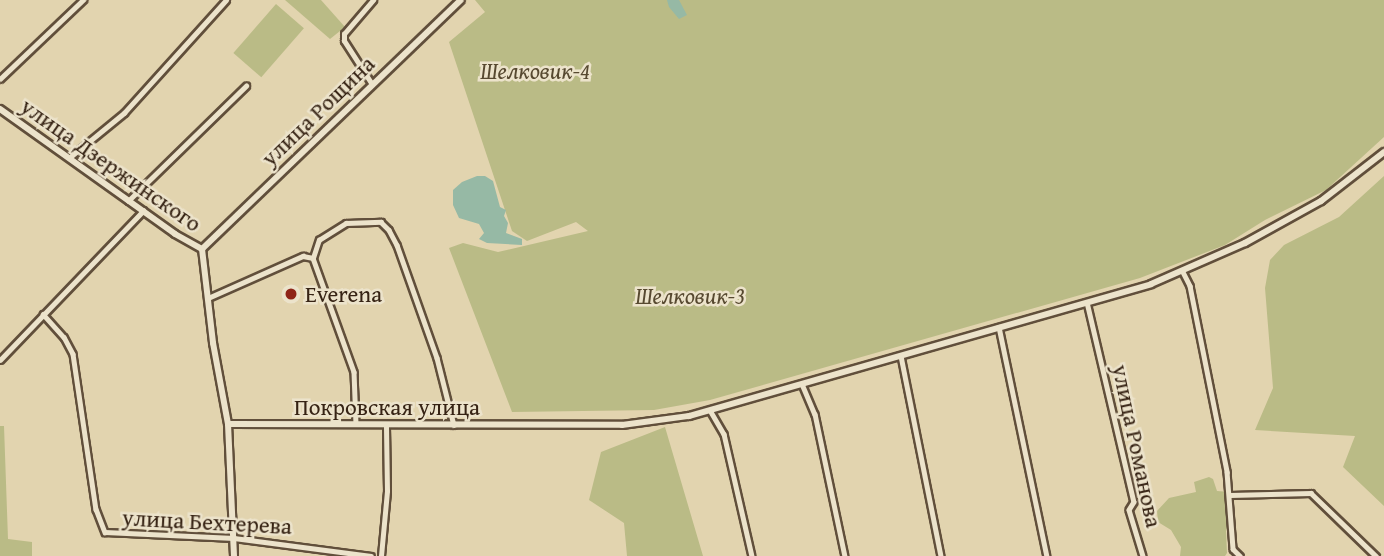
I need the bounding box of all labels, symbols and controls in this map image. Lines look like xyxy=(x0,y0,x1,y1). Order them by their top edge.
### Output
street label: улица Рощина xyxy=(256,50,380,172)
park label: Шелковик-4 xyxy=(480,57,590,85)
street label: улица Дзержинского xyxy=(15,92,207,238)
place label: Everena xyxy=(305,280,382,308)
park label: Шелковик-3 xyxy=(635,282,745,310)
marker: Everena xyxy=(283,286,299,302)
street label: улица Романова xyxy=(1106,362,1168,530)
street label: Покровская улица xyxy=(294,393,480,421)
street label: улица Бехтерева xyxy=(121,504,293,540)

